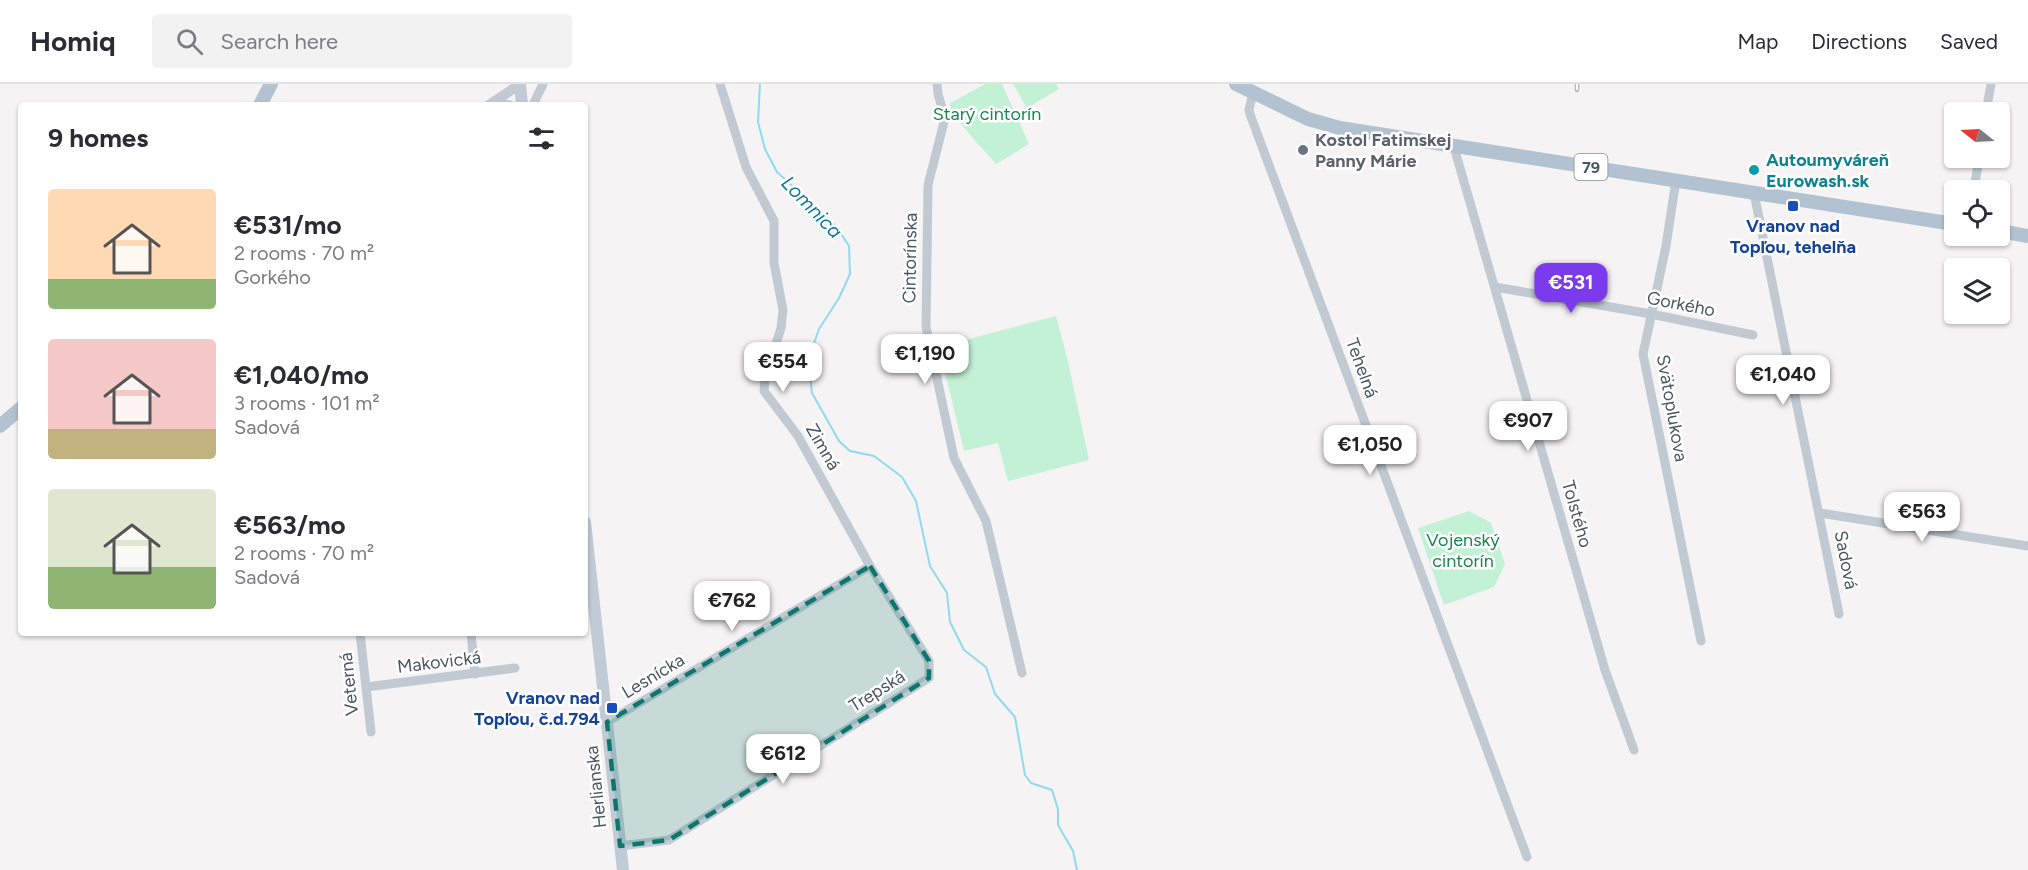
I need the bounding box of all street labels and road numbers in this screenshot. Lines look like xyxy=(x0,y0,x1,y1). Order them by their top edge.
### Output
road number: 79 xyxy=(1574,154,1608,180)
street label: Cintorínska xyxy=(898,212,922,304)
street label: Gorkého xyxy=(1645,287,1717,321)
street label: Tehelná xyxy=(1341,335,1383,401)
street label: Svätoplukova xyxy=(1652,353,1692,463)
street label: Zimná xyxy=(801,420,845,474)
street label: Tolstého xyxy=(1557,478,1597,550)
street label: Sadová xyxy=(1830,529,1862,591)
street label: Makovická xyxy=(396,646,482,678)
street label: Lesnícka xyxy=(618,649,688,703)
street label: Veterná xyxy=(335,651,363,717)
street label: Trepská xyxy=(845,665,909,717)
street label: Herlianska xyxy=(581,745,611,829)

